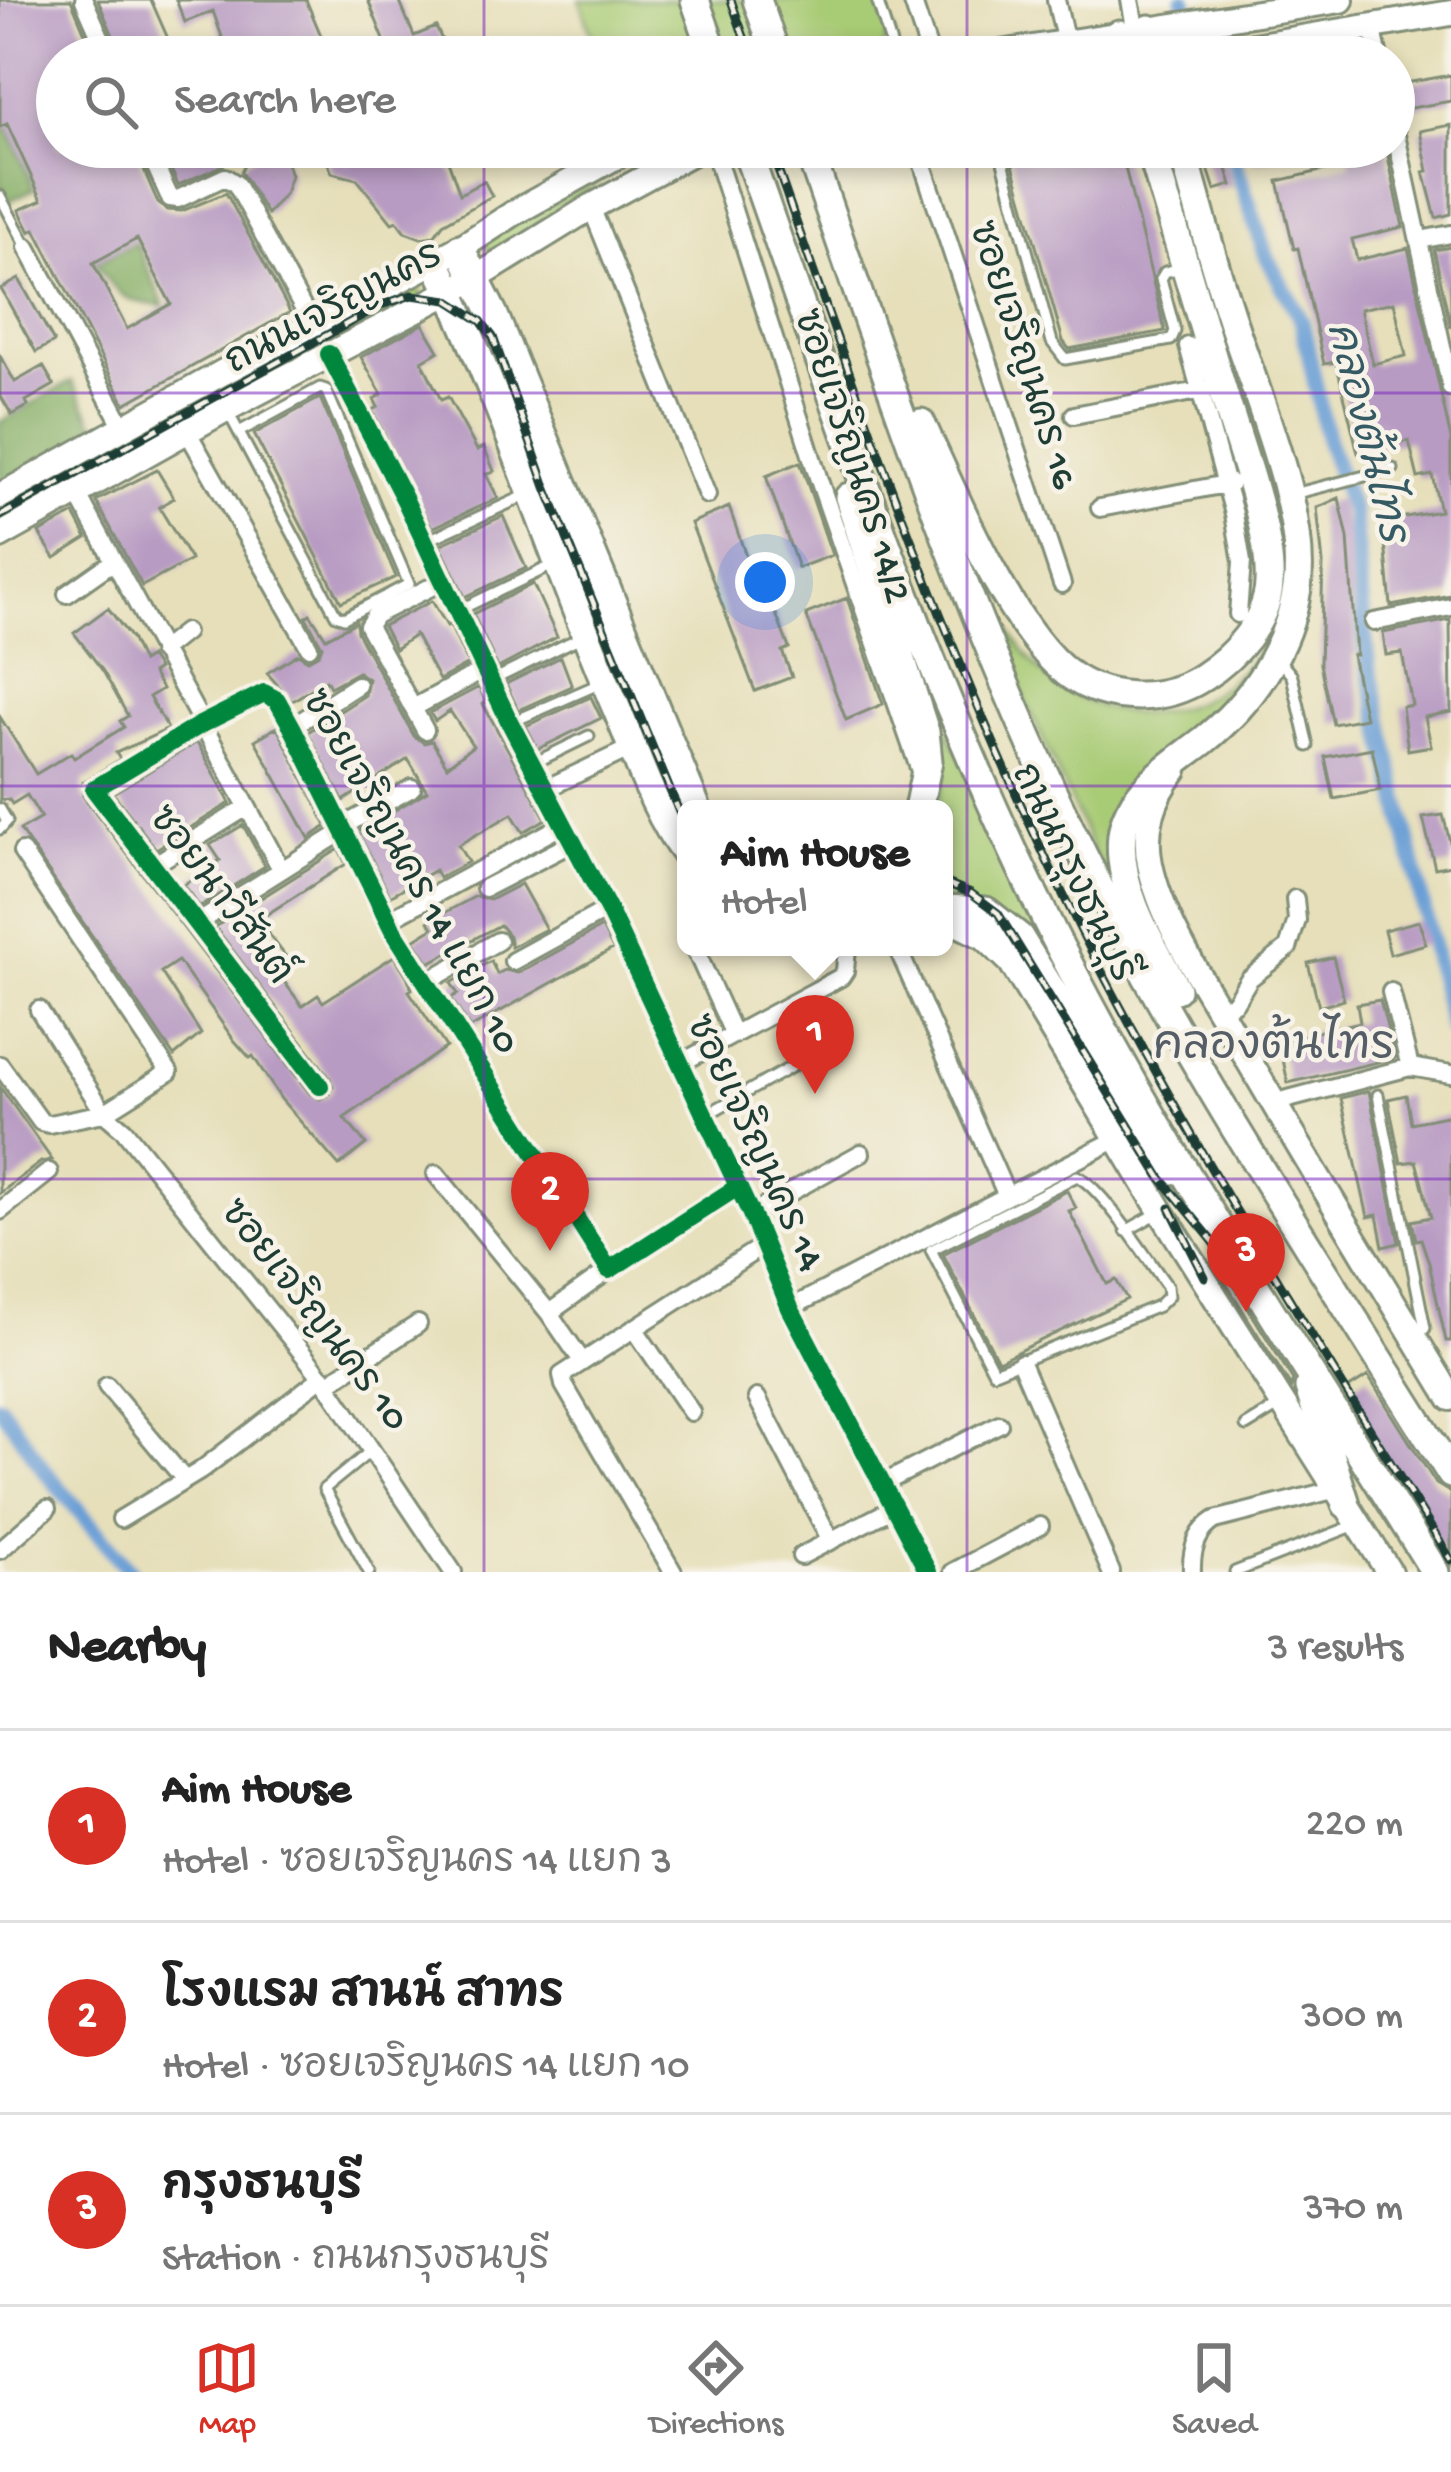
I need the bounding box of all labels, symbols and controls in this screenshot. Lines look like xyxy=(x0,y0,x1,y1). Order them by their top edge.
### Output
search box xyxy=(36,36,1415,168)
icon: search xyxy=(78,69,144,135)
text: Search here xyxy=(174,76,396,129)
street label: ซอยเจริญนคร 16 xyxy=(955,214,1091,496)
street label: ถนนเจริญนคร xyxy=(216,229,451,387)
street label: ซอยเจริญนคร 14/2 xyxy=(780,302,924,610)
water label: คลองต้นไทร xyxy=(1312,316,1425,551)
your location xyxy=(735,552,795,612)
street label: ซอยเจริญนคร 14 แยก 10 xyxy=(289,680,533,1063)
street label: ถนนกรุงธนบุรี xyxy=(998,754,1150,991)
street label: ซอยนาวีสันต์ xyxy=(136,793,307,996)
popup xyxy=(677,800,953,956)
text: Aim House xyxy=(721,829,909,882)
text: Hotel xyxy=(721,882,808,928)
pin: 1 xyxy=(776,995,854,1094)
street label: ซอยเจริญนคร 14 xyxy=(672,1008,832,1280)
district label: คลองต้นไทร xyxy=(1154,1012,1394,1076)
pin: 2 xyxy=(511,1152,589,1251)
street label: ซอยเจริญนคร 10 xyxy=(207,1188,421,1442)
pin: 3 xyxy=(1207,1213,1285,1312)
text: Nearby xyxy=(48,1620,206,1680)
text: 3 results xyxy=(1268,1627,1403,1673)
text: Aim House xyxy=(162,1765,351,1818)
text: 1 xyxy=(79,1803,95,1849)
text: 220 m xyxy=(1306,1803,1403,1849)
text: Hotel · ซอยเจริญนคร 14 แยก 3 xyxy=(162,1841,672,1887)
text: โรงแรม สานน์ สาทร xyxy=(162,1970,564,2023)
text: 2 xyxy=(77,1995,97,2041)
text: 300 m xyxy=(1302,1995,1403,2041)
text: Hotel · ซอยเจริญนคร 14 แยก 10 xyxy=(162,2046,689,2092)
text: กรุงธนบุรี xyxy=(162,2162,362,2215)
text: 3 xyxy=(77,2187,97,2233)
text: 370 m xyxy=(1303,2187,1403,2233)
text: Station · ถนนกรุงธนบุรี xyxy=(162,2238,549,2284)
tab: Map xyxy=(194,2335,260,2445)
tab: Directions xyxy=(649,2335,783,2445)
tab: Saved xyxy=(1172,2335,1257,2445)

